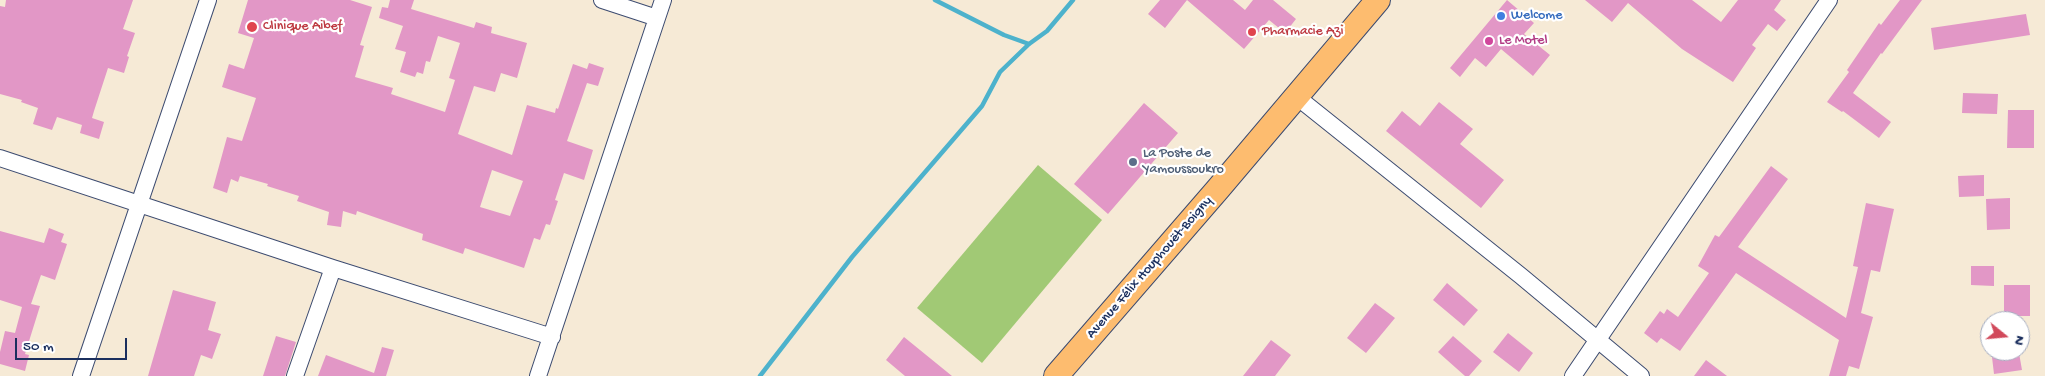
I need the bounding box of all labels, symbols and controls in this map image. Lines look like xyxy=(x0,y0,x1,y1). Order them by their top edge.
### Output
place label: Welcome xyxy=(1511,8,1562,24)
marker: Welcome xyxy=(1495,10,1507,22)
place label: Clinique Aibef xyxy=(263,19,342,35)
marker: Clinique Aibef xyxy=(245,20,259,34)
place label: Pharmacie Azi xyxy=(1262,24,1343,40)
marker: Pharmacie Azi xyxy=(1246,26,1258,38)
place label: Le Motel xyxy=(1499,33,1548,49)
marker: Le Motel xyxy=(1483,35,1495,47)
place label: La Poste de Yamoussoukro xyxy=(1143,146,1224,178)
marker: La Poste de Yamoussoukro xyxy=(1127,156,1139,168)
street label: Avenue Félix Houphouët-Boigny xyxy=(1084,193,1216,343)
north arrow xyxy=(1980,311,2030,361)
scale bar xyxy=(18,328,130,360)
text: N xyxy=(2009,333,2028,347)
text: 50 m xyxy=(23,338,54,356)

